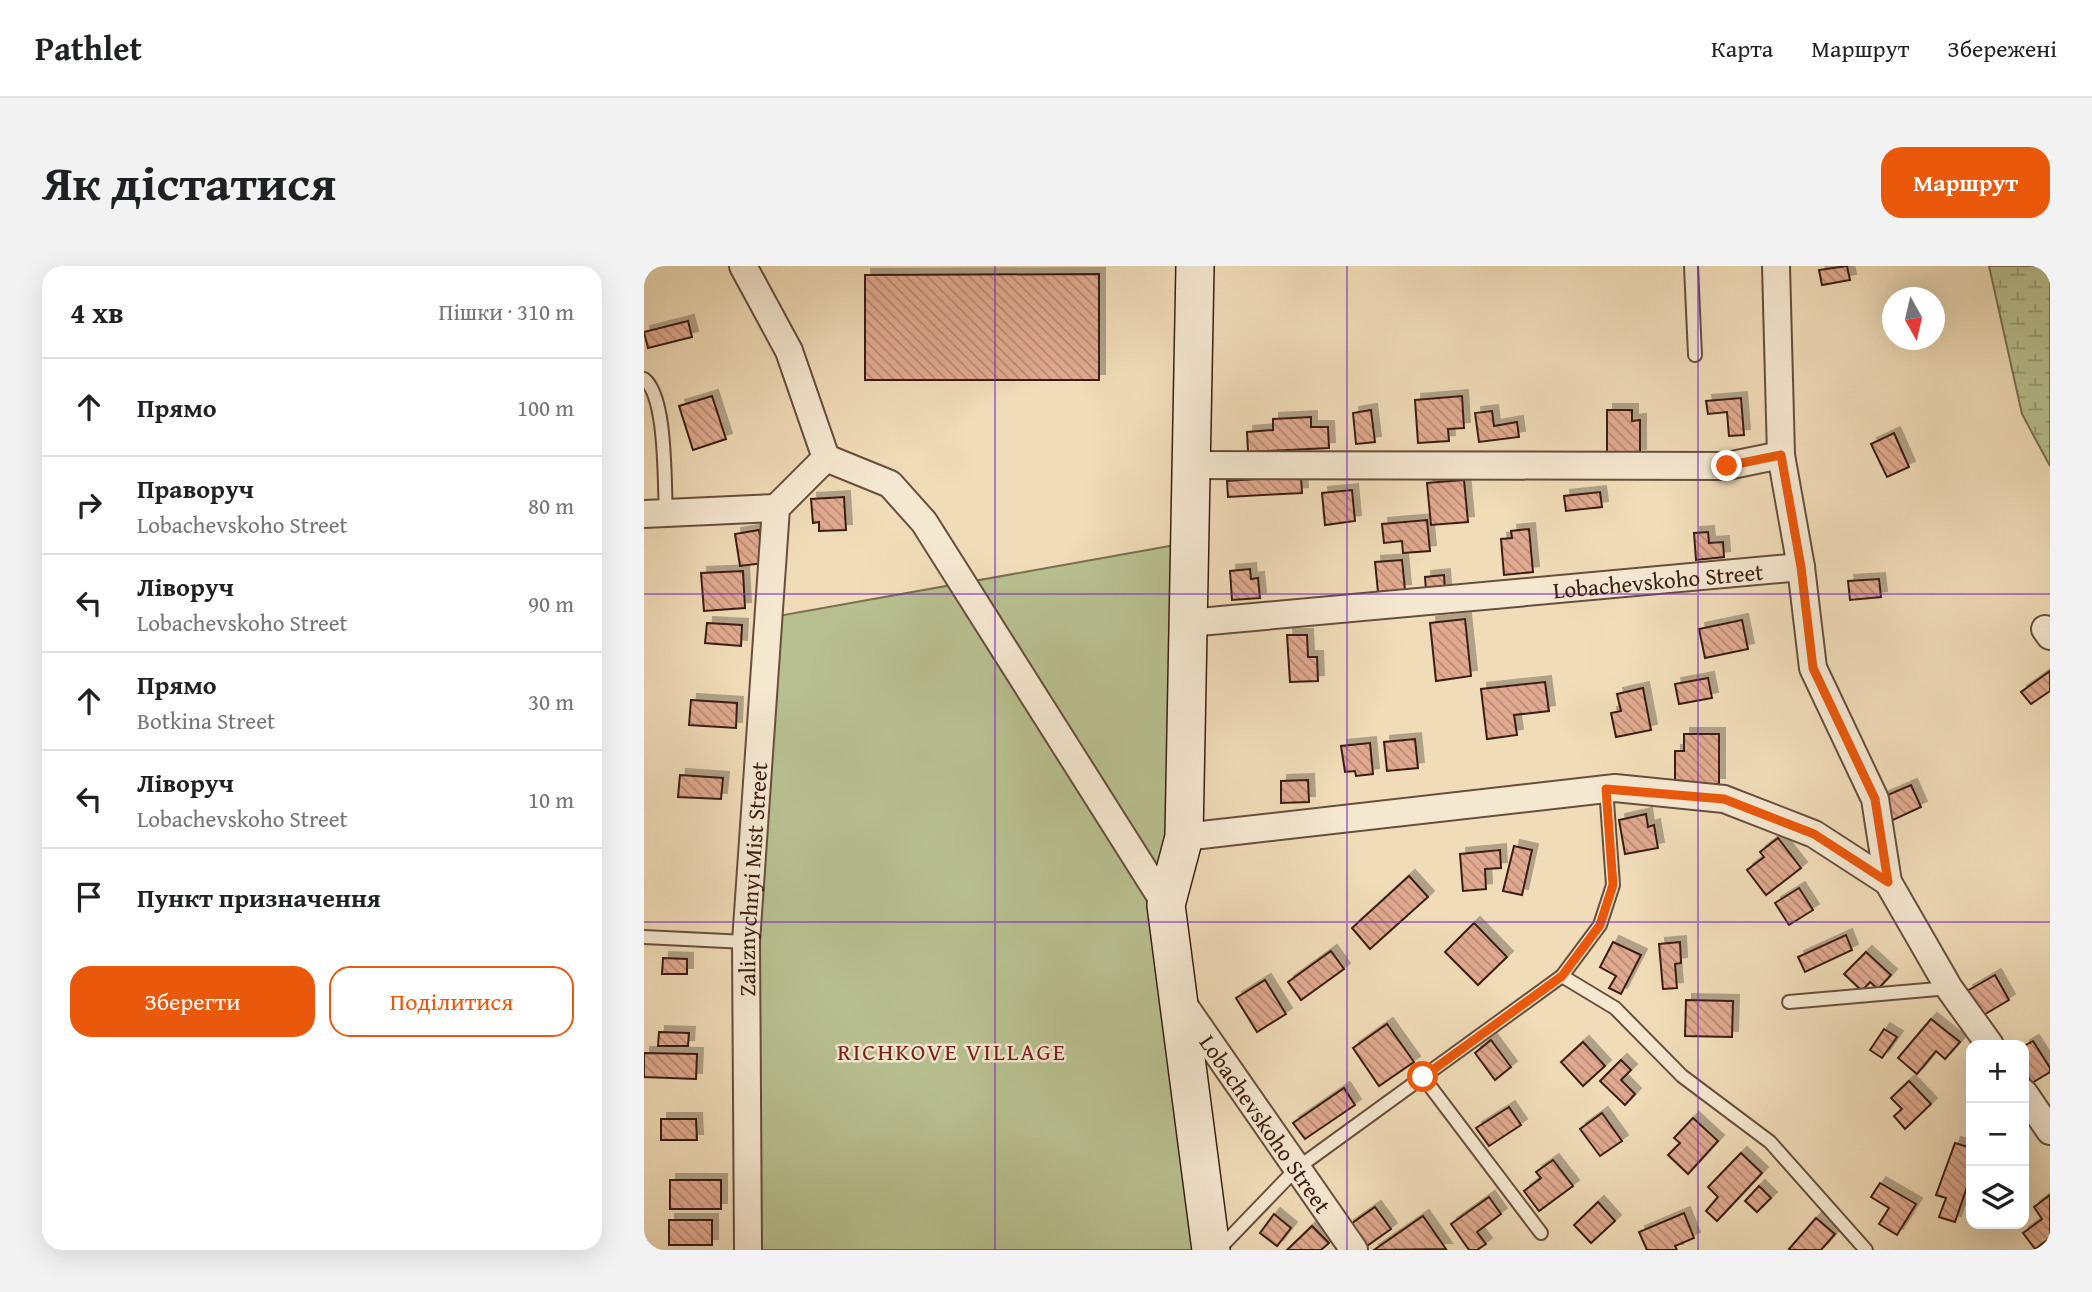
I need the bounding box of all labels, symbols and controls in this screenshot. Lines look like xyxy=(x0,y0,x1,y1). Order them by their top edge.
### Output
text: Pathlet xyxy=(35,24,142,72)
text: Карта xyxy=(1711,31,1773,66)
text: Маршрут xyxy=(1811,31,1909,66)
text: Збережені xyxy=(1947,31,2057,66)
text: Як дістатися xyxy=(42,146,336,218)
button: Маршрут xyxy=(1881,147,2050,218)
north arrow xyxy=(1882,287,1945,350)
text: 4 хв xyxy=(70,290,124,334)
text: Пішки · 310 m xyxy=(439,295,574,328)
icon: ahead xyxy=(70,388,108,426)
text: Прямо xyxy=(137,388,217,427)
text: 100 m xyxy=(517,391,574,424)
route end xyxy=(1711,450,1742,481)
text: Праворуч xyxy=(137,469,254,508)
icon: right xyxy=(70,486,108,524)
text: 80 m xyxy=(528,489,574,522)
text: Lobachevskoho Street xyxy=(137,508,348,541)
street label: Lobachevskoho Street xyxy=(1552,554,1765,606)
text: Ліворуч xyxy=(137,567,234,606)
icon: left xyxy=(70,584,108,622)
text: 90 m xyxy=(528,587,574,620)
text: Lobachevskoho Street xyxy=(137,606,348,639)
text: Прямо xyxy=(137,665,217,704)
icon: ahead xyxy=(70,682,108,720)
text: 30 m xyxy=(528,685,574,718)
text: Botkina Street xyxy=(137,704,275,737)
street label: Zaliznychnyi Mist Street xyxy=(729,761,775,997)
text: Ліворуч xyxy=(137,763,234,802)
icon: left xyxy=(70,780,108,818)
text: 10 m xyxy=(528,783,574,816)
text: Lobachevskoho Street xyxy=(137,802,348,835)
icon: arrive xyxy=(70,878,108,916)
text: Пункт призначення xyxy=(137,878,381,917)
button: Зберегти xyxy=(70,966,315,1037)
button: Поділитися xyxy=(329,966,574,1037)
street label: Lobachevskoho Street xyxy=(1192,1027,1340,1219)
district label: RICHKOVE VILLAGE xyxy=(837,1034,1067,1069)
map controls xyxy=(1966,1040,2029,1229)
button: + xyxy=(1966,1040,2029,1103)
route start xyxy=(1407,1061,1438,1092)
button: − xyxy=(1966,1103,2029,1166)
button: layers xyxy=(1966,1166,2029,1229)

